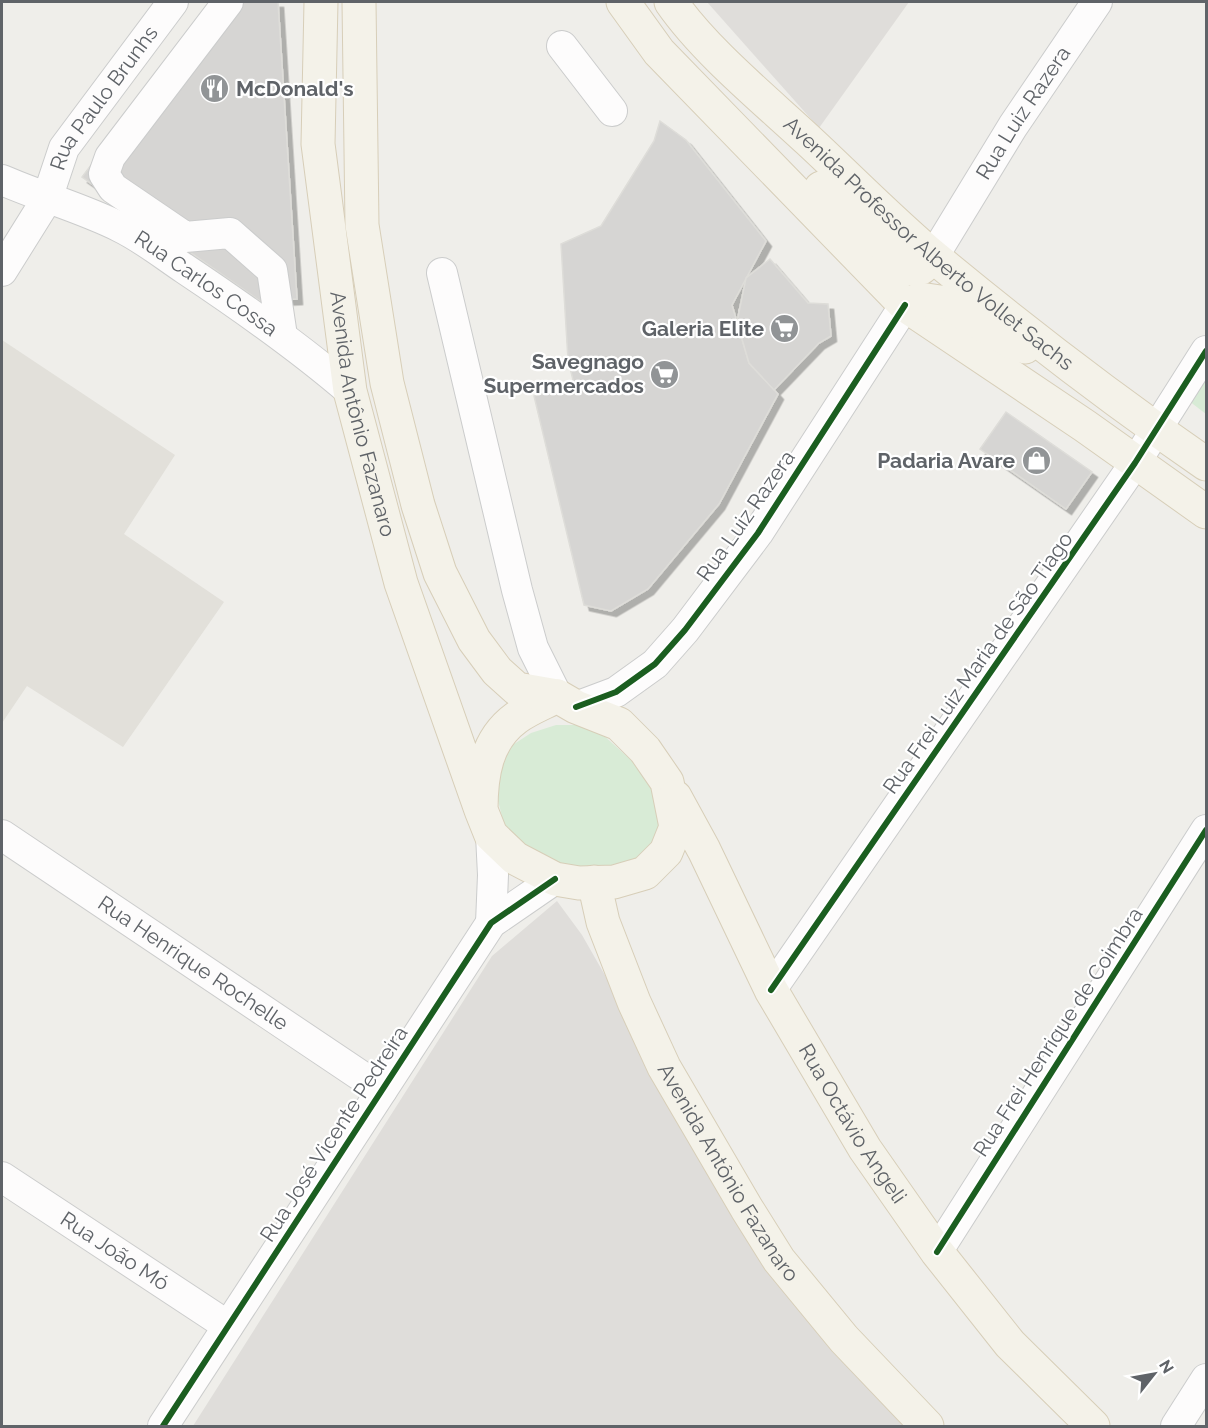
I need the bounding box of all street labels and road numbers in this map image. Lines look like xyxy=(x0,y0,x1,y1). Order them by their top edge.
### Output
street label: Rua Paulo Brunhs xyxy=(45,21,163,173)
street label: Rua Luiz Razera xyxy=(970,41,1075,184)
street label: Avenida Professor Alberto Vollet Sachs xyxy=(779,111,1079,375)
street label: Rua Carlos Cossa xyxy=(130,225,283,341)
street label: Avenida Antônio Fazanaro xyxy=(325,290,401,539)
street label: Rua Luiz Razera xyxy=(691,445,800,586)
street label: Rua Frei Luiz Maria de São Tiago xyxy=(877,527,1078,798)
street label: Rua Henrique Rochelle xyxy=(93,890,293,1035)
street label: Rua Frei Henrique de Coimbra xyxy=(968,903,1148,1161)
street label: Rua José Vicente Pedreira xyxy=(254,1021,413,1246)
street label: Rua Octávio Angeli xyxy=(794,1039,912,1208)
street label: Avenida Antônio Fazanaro xyxy=(653,1059,804,1286)
street label: Rua João Mó xyxy=(56,1206,174,1296)

